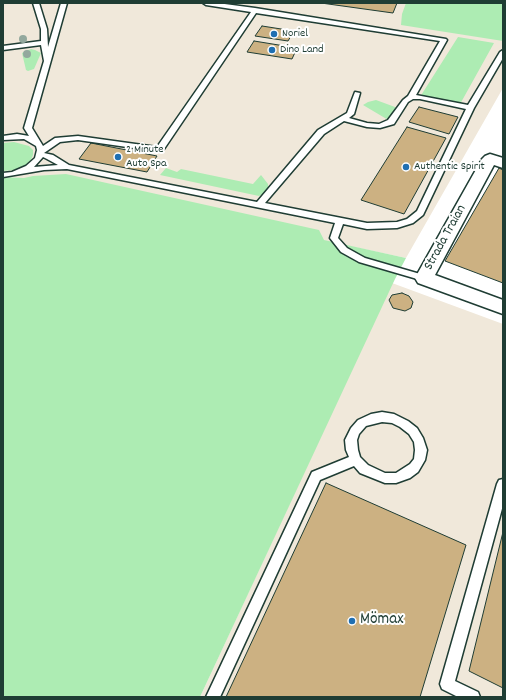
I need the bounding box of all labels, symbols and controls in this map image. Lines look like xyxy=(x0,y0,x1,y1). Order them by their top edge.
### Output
place label: Noriel xyxy=(282,27,308,41)
marker: Noriel xyxy=(269,29,279,39)
place label: Dino Land xyxy=(280,43,324,57)
marker: Dino Land xyxy=(267,45,277,55)
place label: 2 Minute Auto Spa xyxy=(126,143,167,171)
marker: 2 Minute Auto Spa xyxy=(113,152,123,162)
place label: Authentic Spirit xyxy=(414,160,485,174)
marker: Authentic Spirit xyxy=(401,162,411,172)
street label: Strada Traian xyxy=(421,202,471,274)
place label: Mömax xyxy=(360,611,403,631)
marker: Mömax xyxy=(347,616,357,626)

